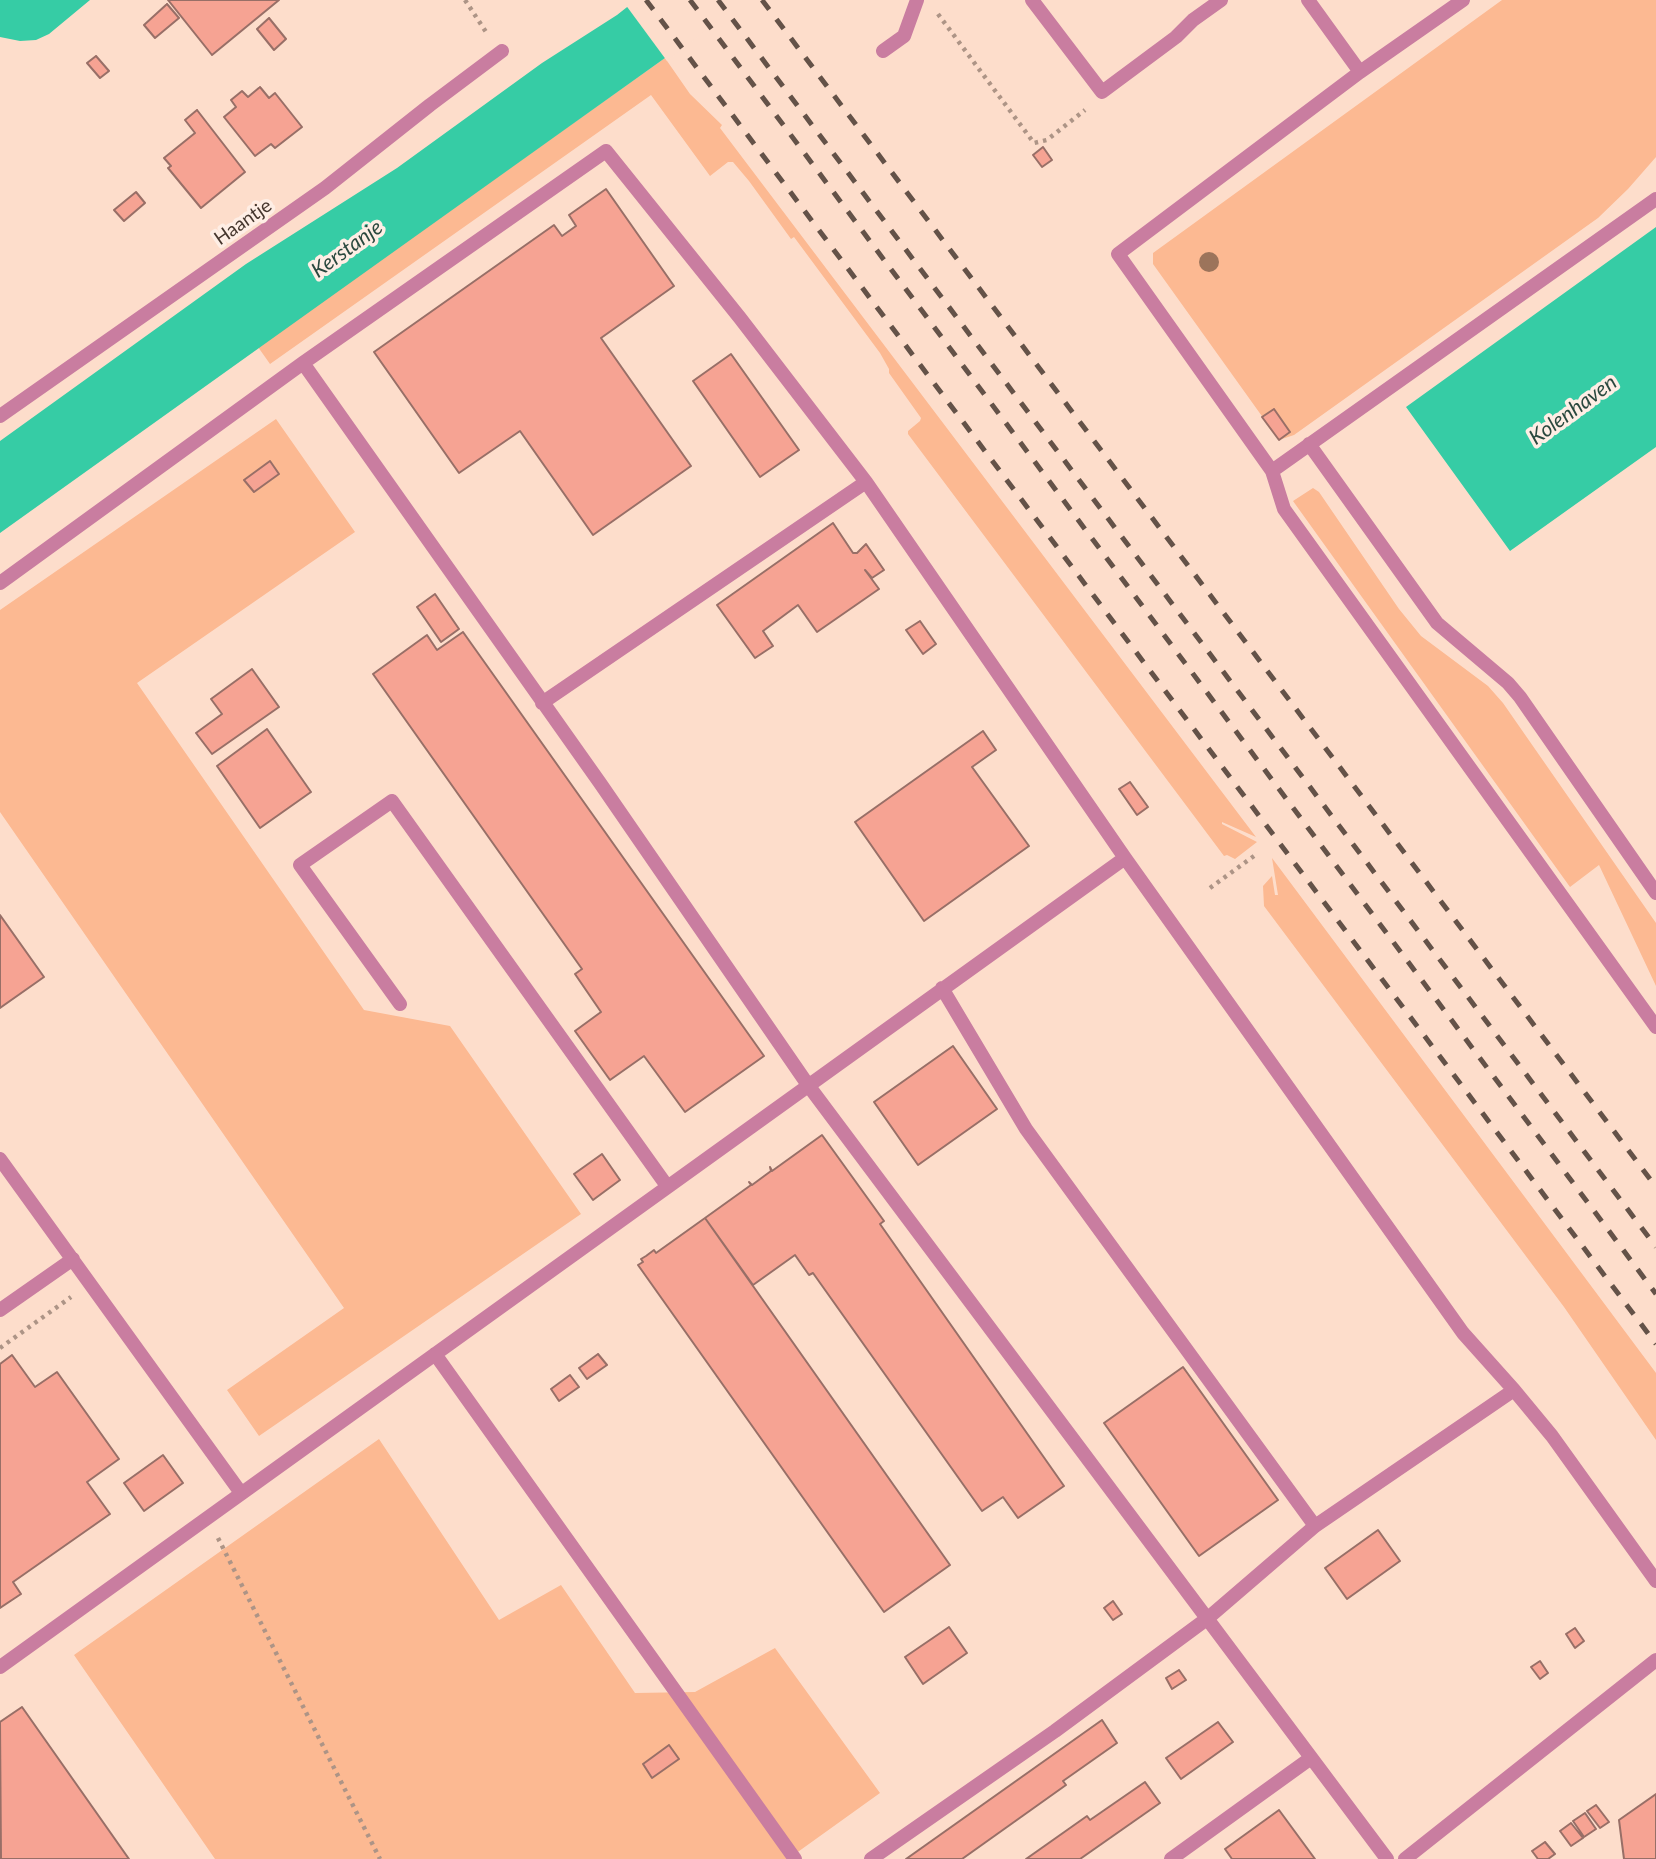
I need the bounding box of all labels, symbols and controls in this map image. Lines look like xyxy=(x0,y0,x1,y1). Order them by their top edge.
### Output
street label: Haantje xyxy=(210,194,276,250)
water label: Kerstanje xyxy=(307,215,387,283)
water label: Kolenhaven xyxy=(1524,370,1622,450)

